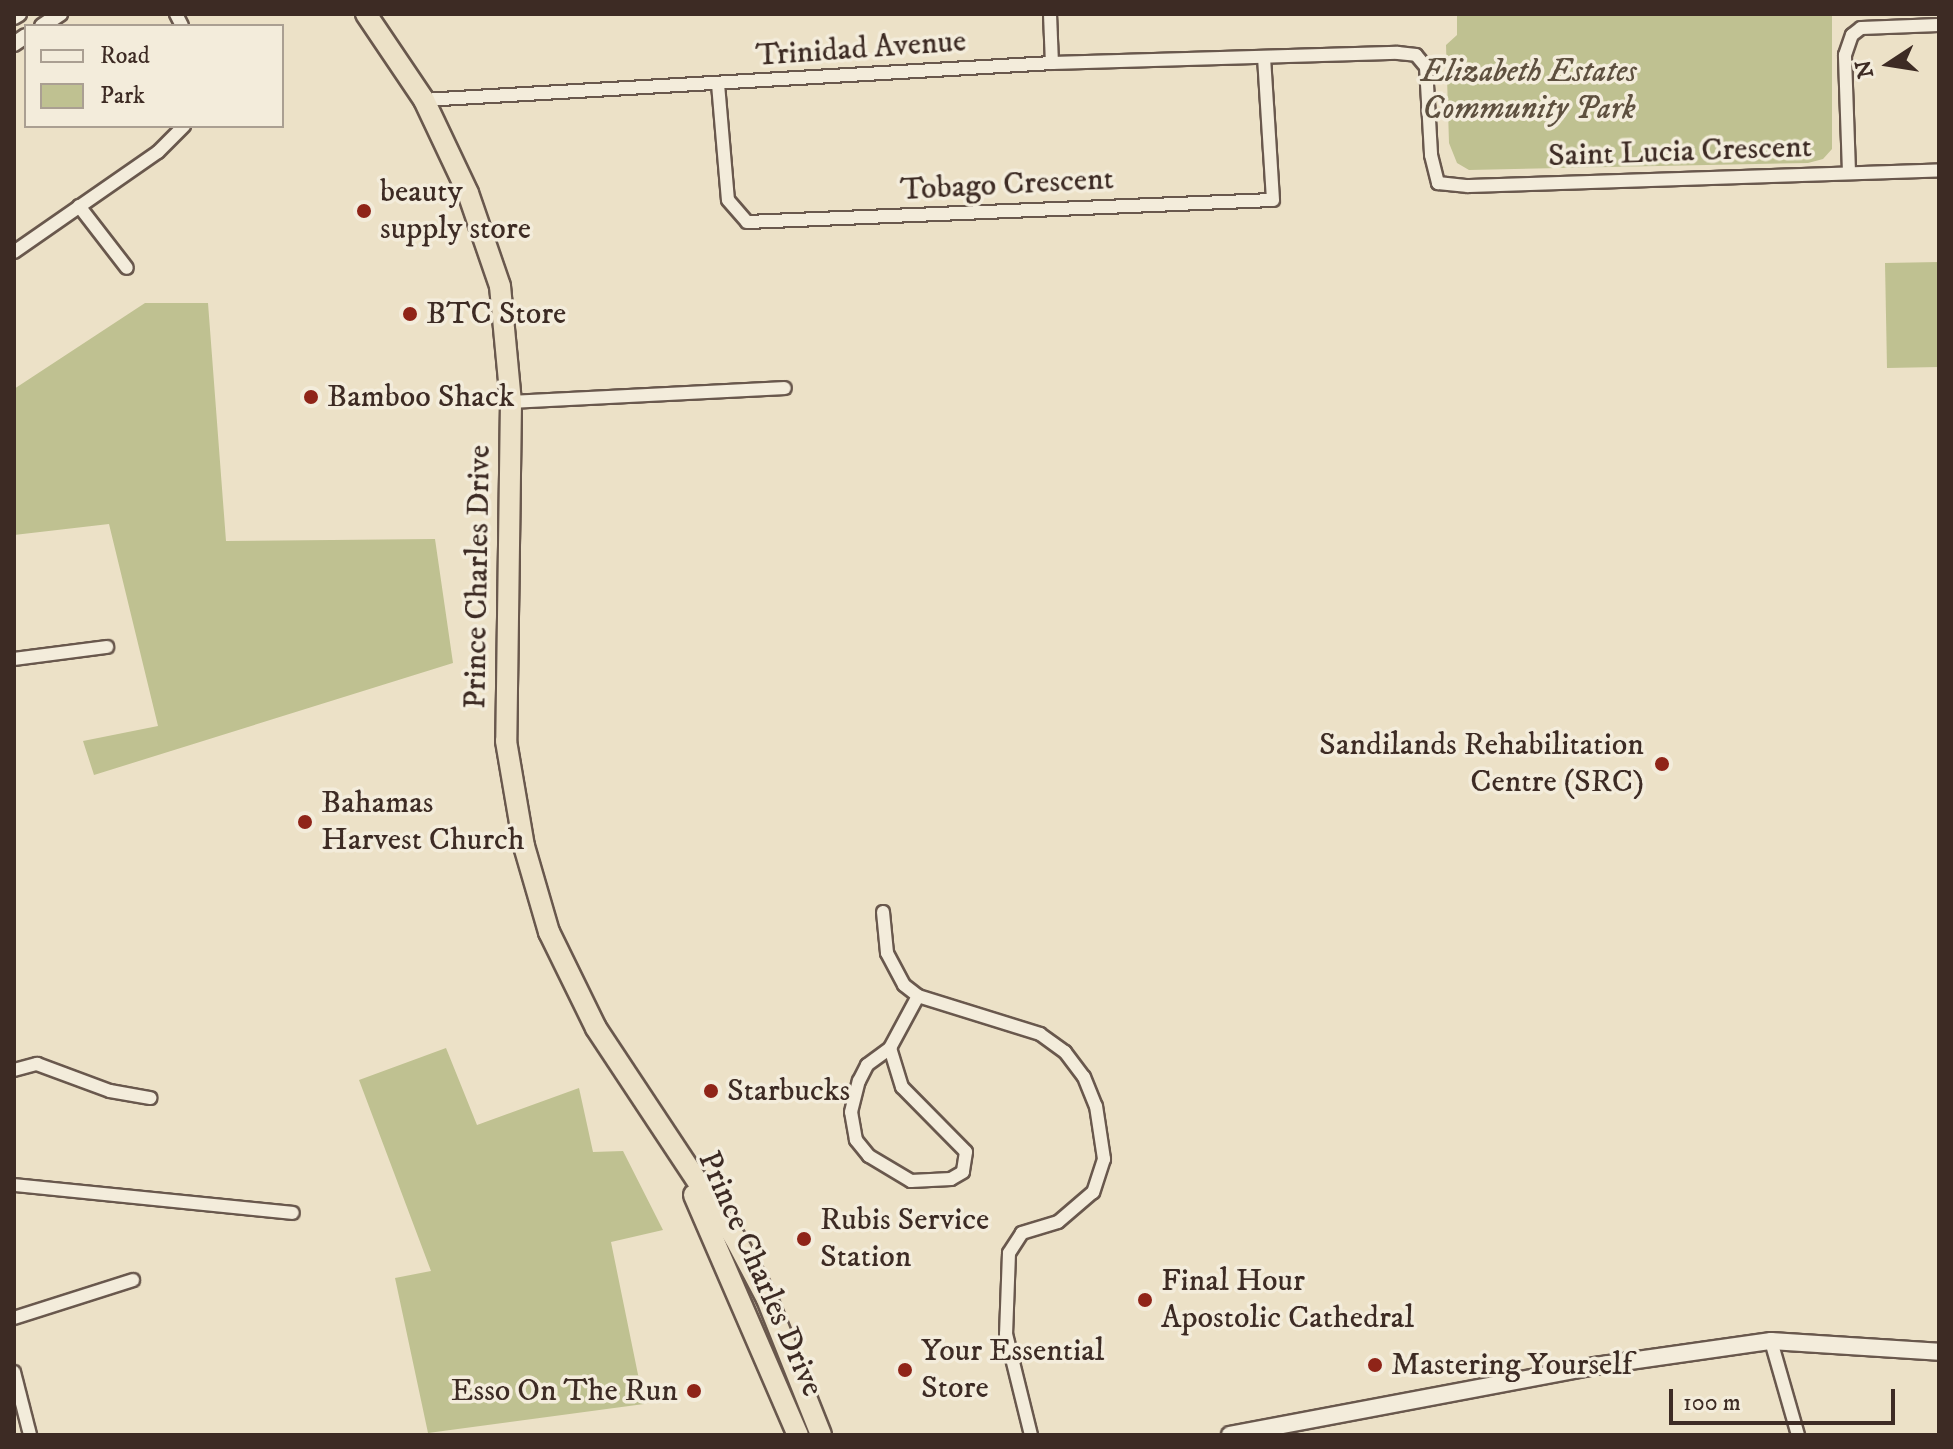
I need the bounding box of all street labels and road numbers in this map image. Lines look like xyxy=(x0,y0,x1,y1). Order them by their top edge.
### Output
street label: Trinidad Avenue xyxy=(755,22,967,76)
street label: Saint Lucia Crescent xyxy=(1547,128,1813,176)
street label: Tobago Crescent xyxy=(899,160,1115,210)
street label: Prince Charles Drive xyxy=(456,445,500,709)
street label: Prince Charles Drive xyxy=(689,1146,831,1402)

